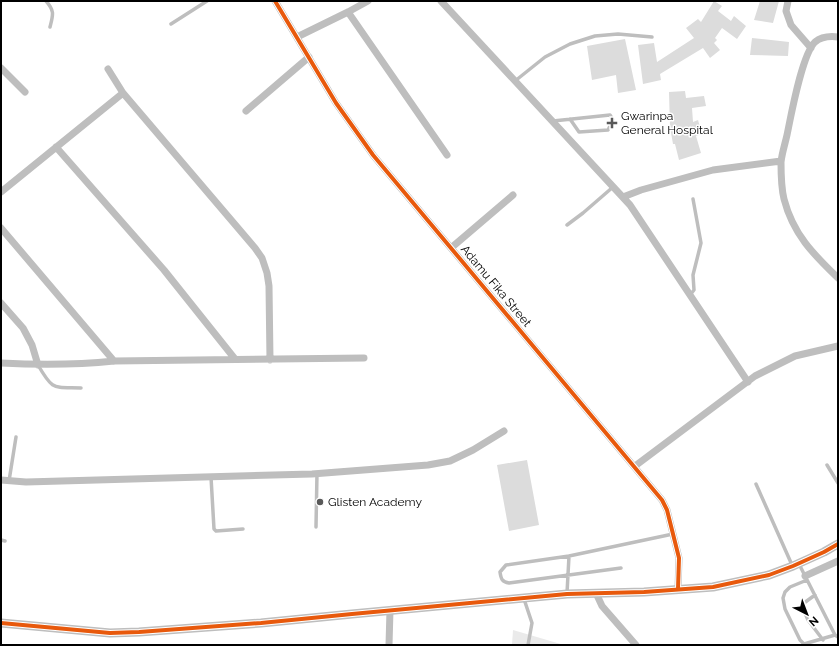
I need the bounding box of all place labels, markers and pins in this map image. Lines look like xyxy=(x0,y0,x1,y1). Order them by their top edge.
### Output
place label: Gwarinpa General Hospital xyxy=(621,109,714,137)
marker: Gwarinpa General Hospital xyxy=(606,117,618,129)
place label: Glisten Academy xyxy=(328,495,422,509)
marker: Glisten Academy xyxy=(315,497,325,507)

